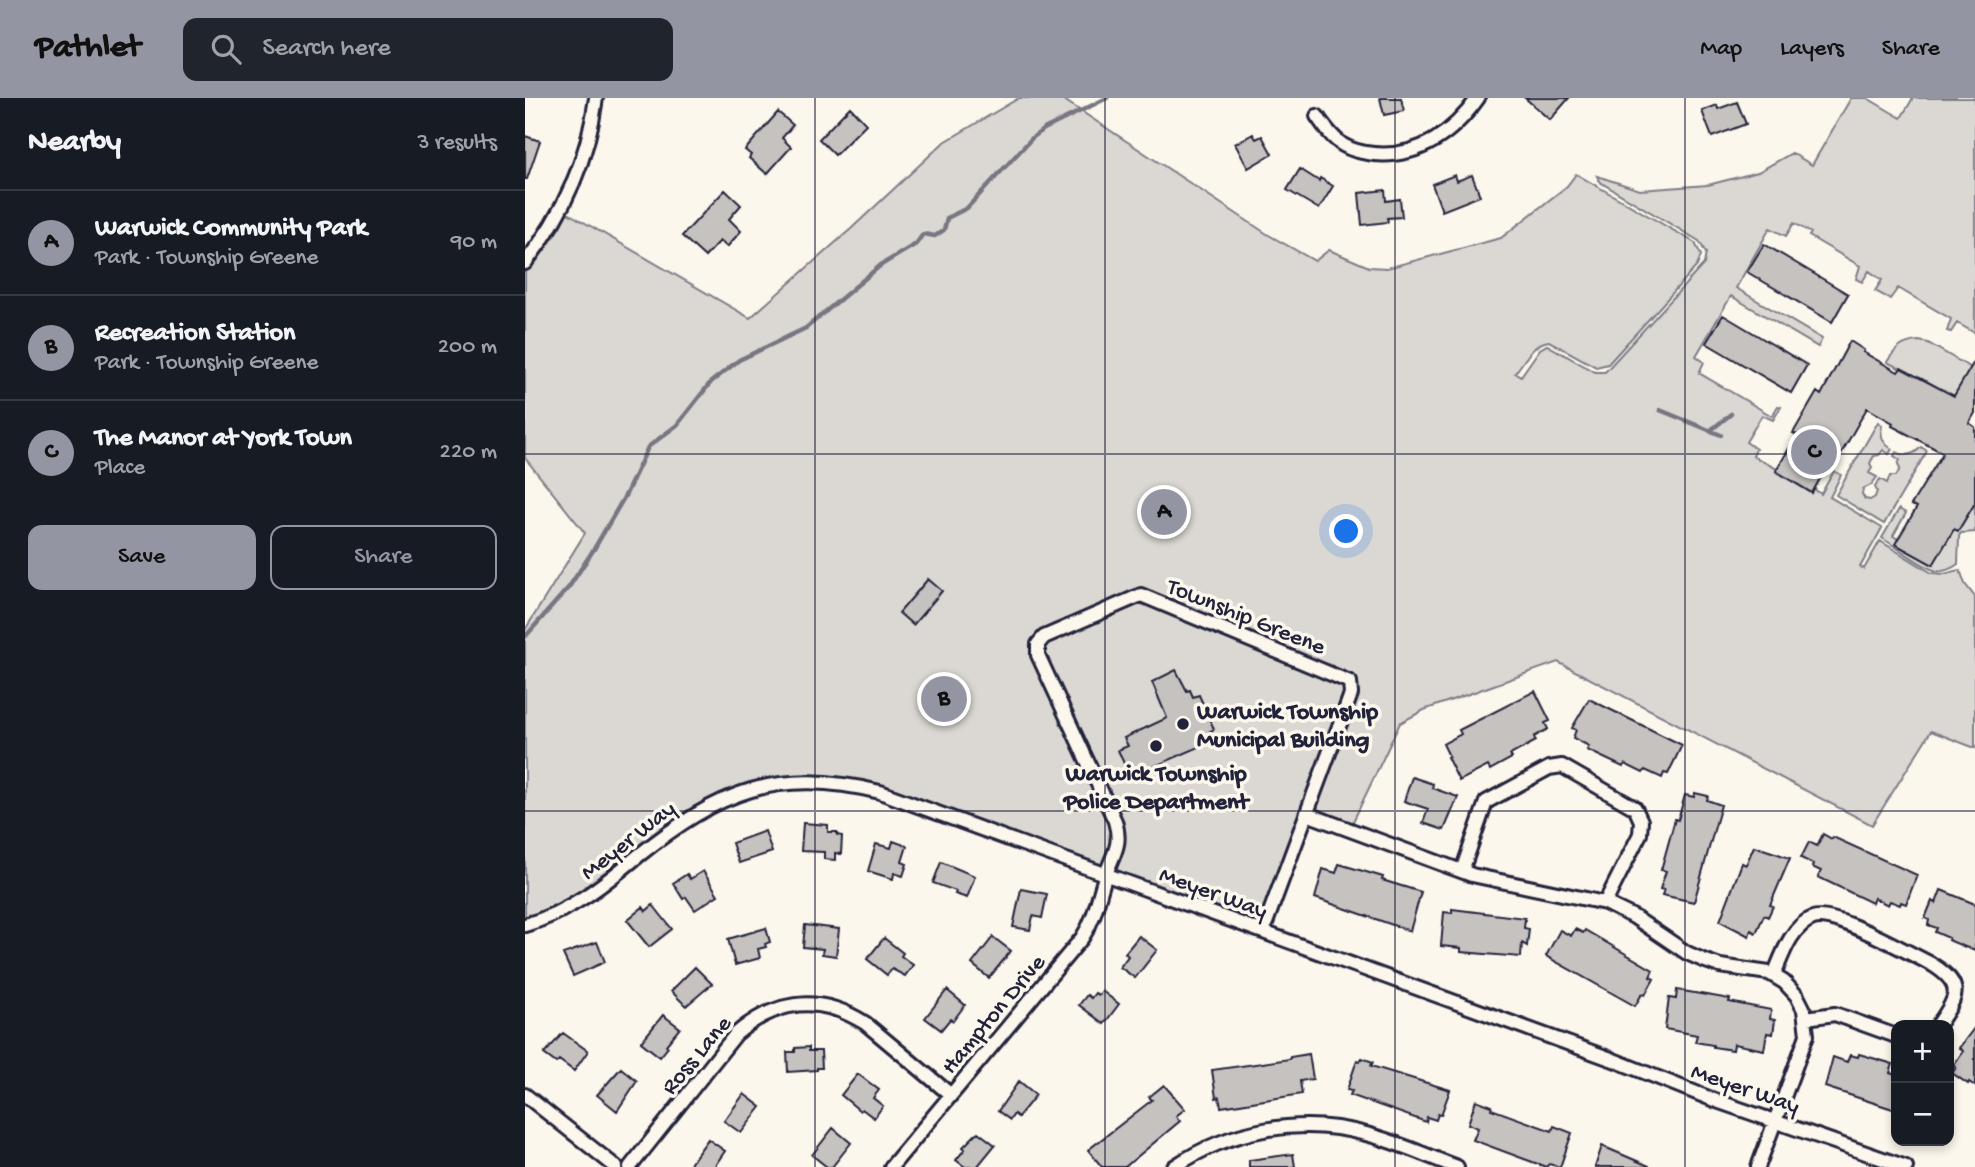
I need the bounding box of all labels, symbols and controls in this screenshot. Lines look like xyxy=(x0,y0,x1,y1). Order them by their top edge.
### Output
search box xyxy=(183,18,673,81)
text: Pathlet xyxy=(35,30,141,68)
icon: search xyxy=(207,30,245,68)
text: Search here xyxy=(263,34,391,65)
text: Map xyxy=(1700,35,1742,64)
text: Layers xyxy=(1780,35,1844,64)
text: Share xyxy=(1882,35,1940,64)
text: Nearby xyxy=(28,126,121,161)
text: 3 results xyxy=(417,130,497,157)
text: Warwick Community Park xyxy=(95,214,367,245)
text: A xyxy=(44,229,58,256)
text: 90 m xyxy=(451,229,497,256)
text: Park · Township Greene xyxy=(95,245,318,272)
text: Recreation Station xyxy=(95,319,295,350)
text: B xyxy=(45,334,57,361)
text: 200 m xyxy=(438,334,497,361)
text: Park · Township Greene xyxy=(95,350,318,377)
text: The Manor at York Town xyxy=(95,424,352,455)
pin: C xyxy=(1791,426,1837,478)
text: C xyxy=(45,439,57,466)
text: 220 m xyxy=(440,439,497,466)
text: Place xyxy=(95,455,145,482)
pin: A xyxy=(1141,486,1187,538)
your location xyxy=(1329,514,1363,548)
button: Save xyxy=(28,525,256,590)
button: Share xyxy=(270,525,497,590)
street label: Township Greene xyxy=(1160,573,1330,663)
pin: B xyxy=(921,673,967,725)
place label: Warwick Township Municipal Building xyxy=(1196,699,1378,756)
marker: Warwick Township Municipal Building xyxy=(1175,716,1191,732)
marker: Warwick Township Police Department xyxy=(1148,738,1164,754)
place label: Warwick Township Police Department xyxy=(1062,761,1250,818)
street label: Meyer Way xyxy=(576,795,683,888)
street label: Meyer Way xyxy=(1155,861,1271,927)
street label: Hampton Drive xyxy=(936,949,1054,1081)
street label: Ross Lane xyxy=(656,1010,739,1102)
map controls xyxy=(1891,1020,1954,1146)
button: + xyxy=(1891,1020,1954,1083)
street label: Meyer Way xyxy=(1687,1058,1803,1122)
button: − xyxy=(1891,1083,1954,1146)

